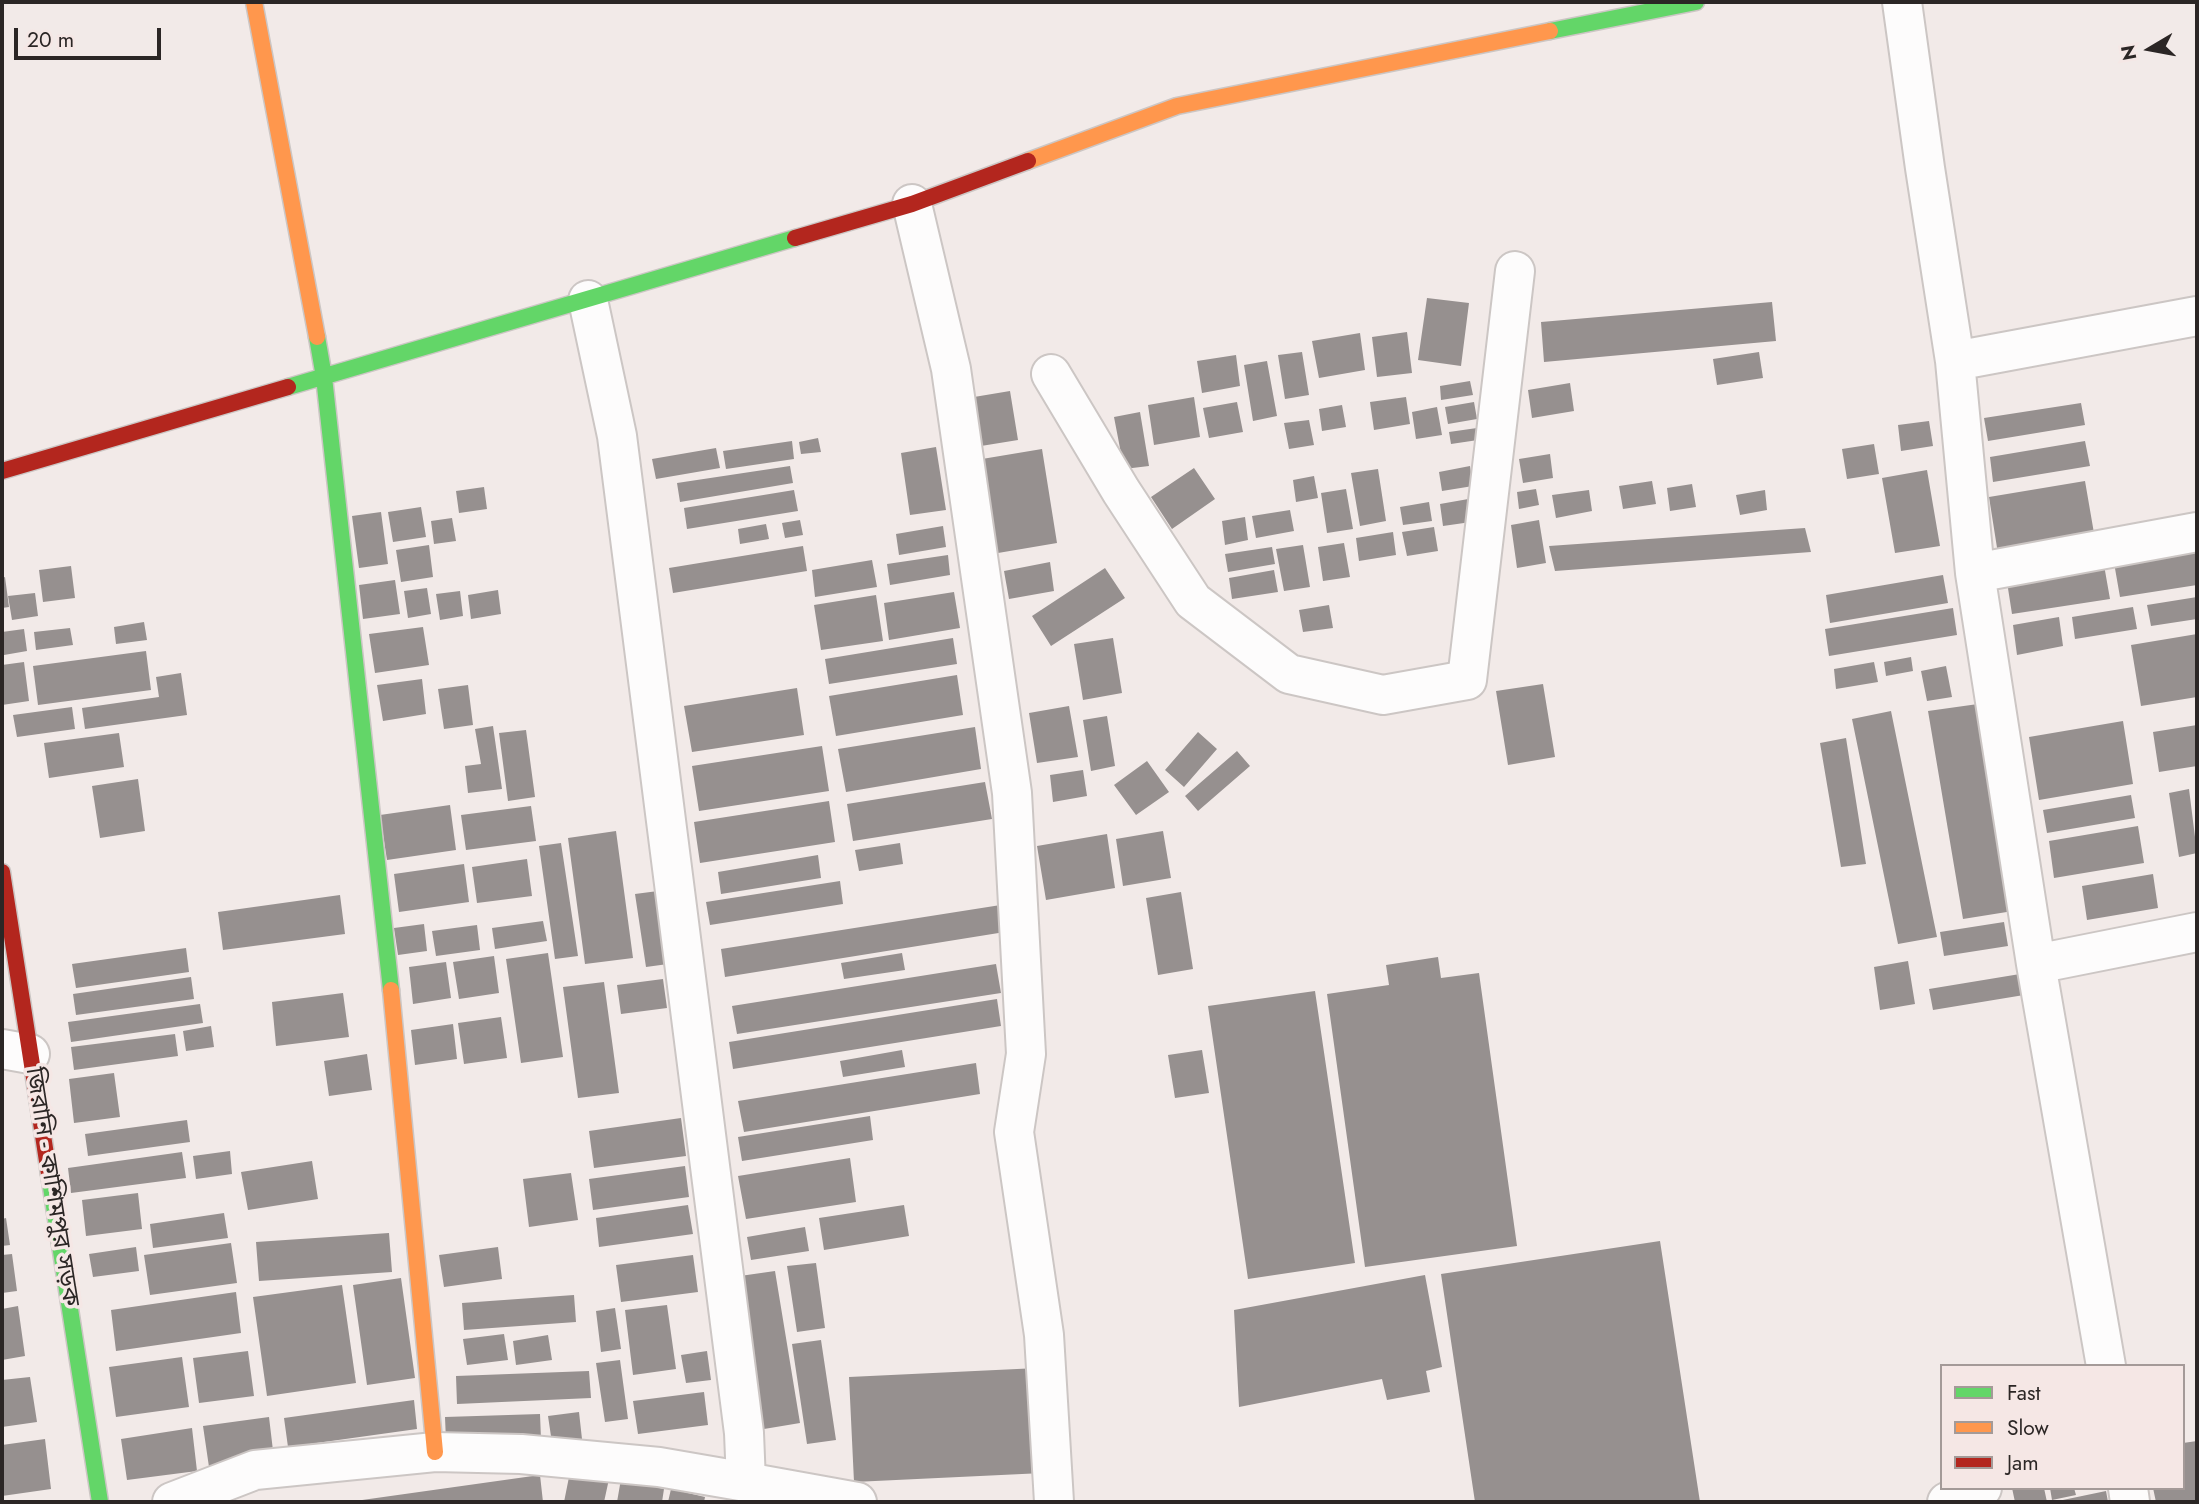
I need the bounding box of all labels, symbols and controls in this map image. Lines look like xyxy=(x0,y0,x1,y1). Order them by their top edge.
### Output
scale bar xyxy=(18,14,164,58)
north arrow xyxy=(2115,14,2185,84)
text: 20 m xyxy=(27,25,74,55)
text: N xyxy=(2114,43,2143,63)
street label: জিরানি - কাশিমপুর সড়ক xyxy=(18,1066,84,1308)
legend xyxy=(1940,1364,2185,1490)
text: Fast xyxy=(2007,1378,2040,1408)
text: Slow xyxy=(2007,1413,2049,1443)
text: Jam xyxy=(2007,1448,2039,1478)

